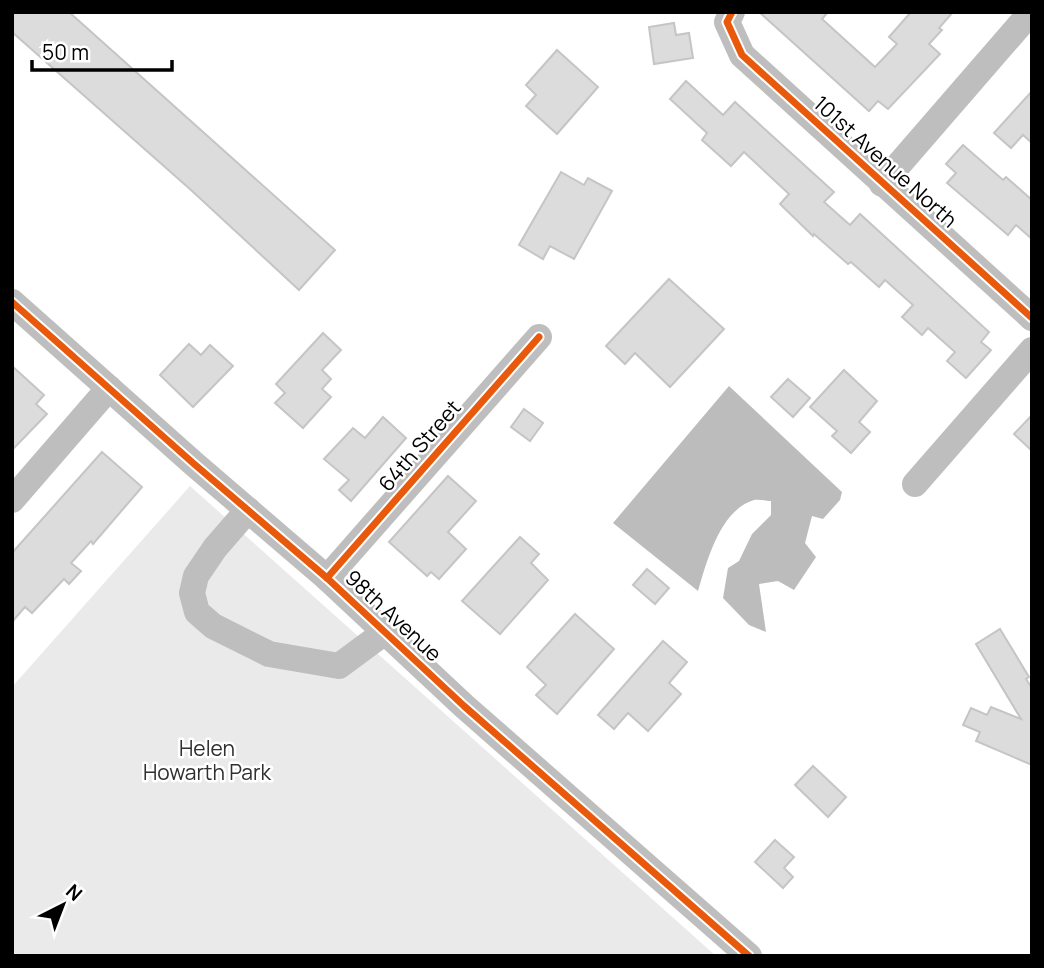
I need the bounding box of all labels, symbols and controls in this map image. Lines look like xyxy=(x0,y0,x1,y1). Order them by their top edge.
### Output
scale bar xyxy=(32,28,172,72)
text: 50 m xyxy=(42,38,89,66)
street label: 101st Avenue North xyxy=(808,89,963,233)
street label: 64th Street xyxy=(372,394,467,497)
street label: 98th Avenue xyxy=(339,563,448,667)
park label: Helen Howarth Park xyxy=(143,734,272,786)
north arrow xyxy=(28,870,98,940)
text: N xyxy=(61,878,88,907)

